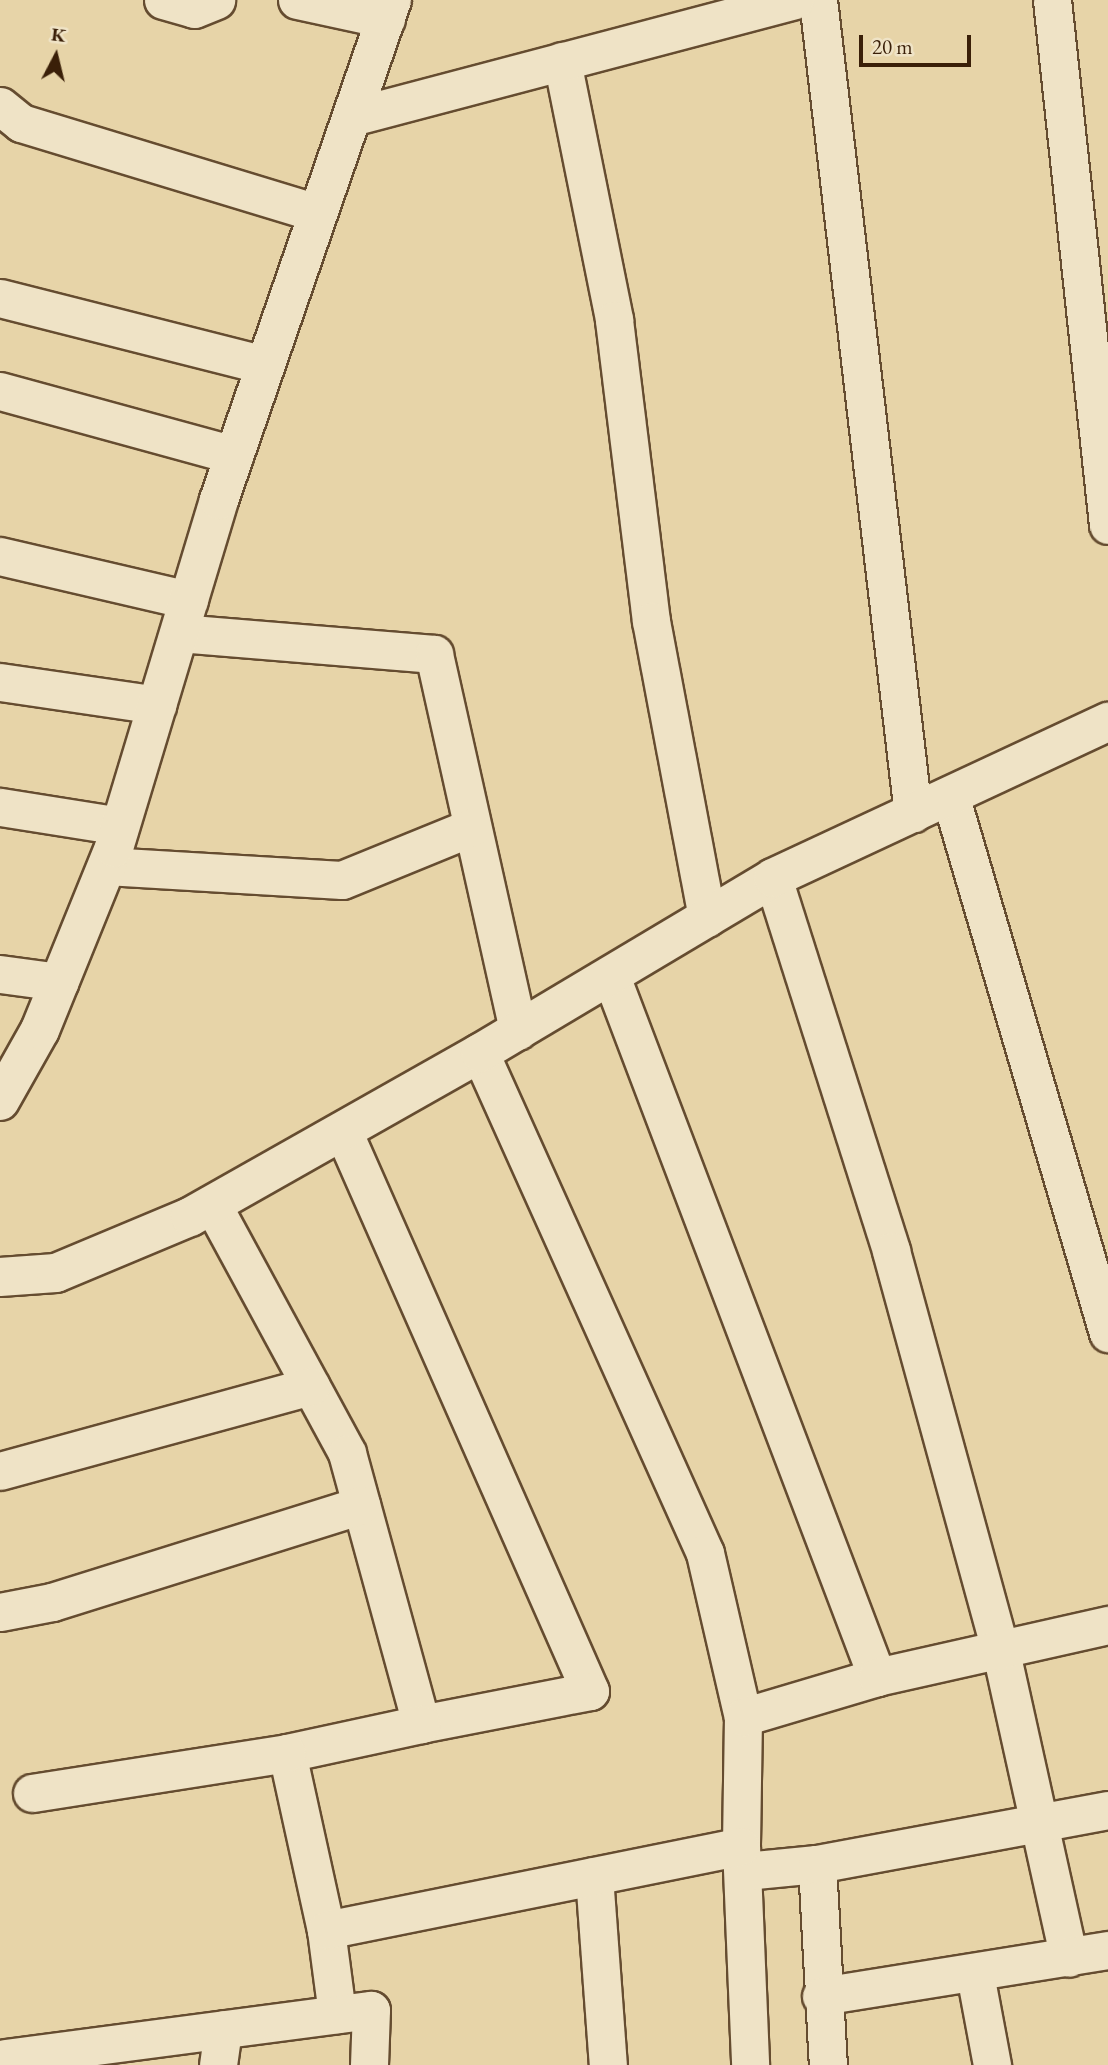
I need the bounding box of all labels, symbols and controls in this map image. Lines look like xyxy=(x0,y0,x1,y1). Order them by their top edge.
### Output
north arrow xyxy=(21,21,91,91)
text: K xyxy=(50,21,67,48)
scale bar xyxy=(863,21,975,65)
text: 20 m xyxy=(872,33,913,60)

